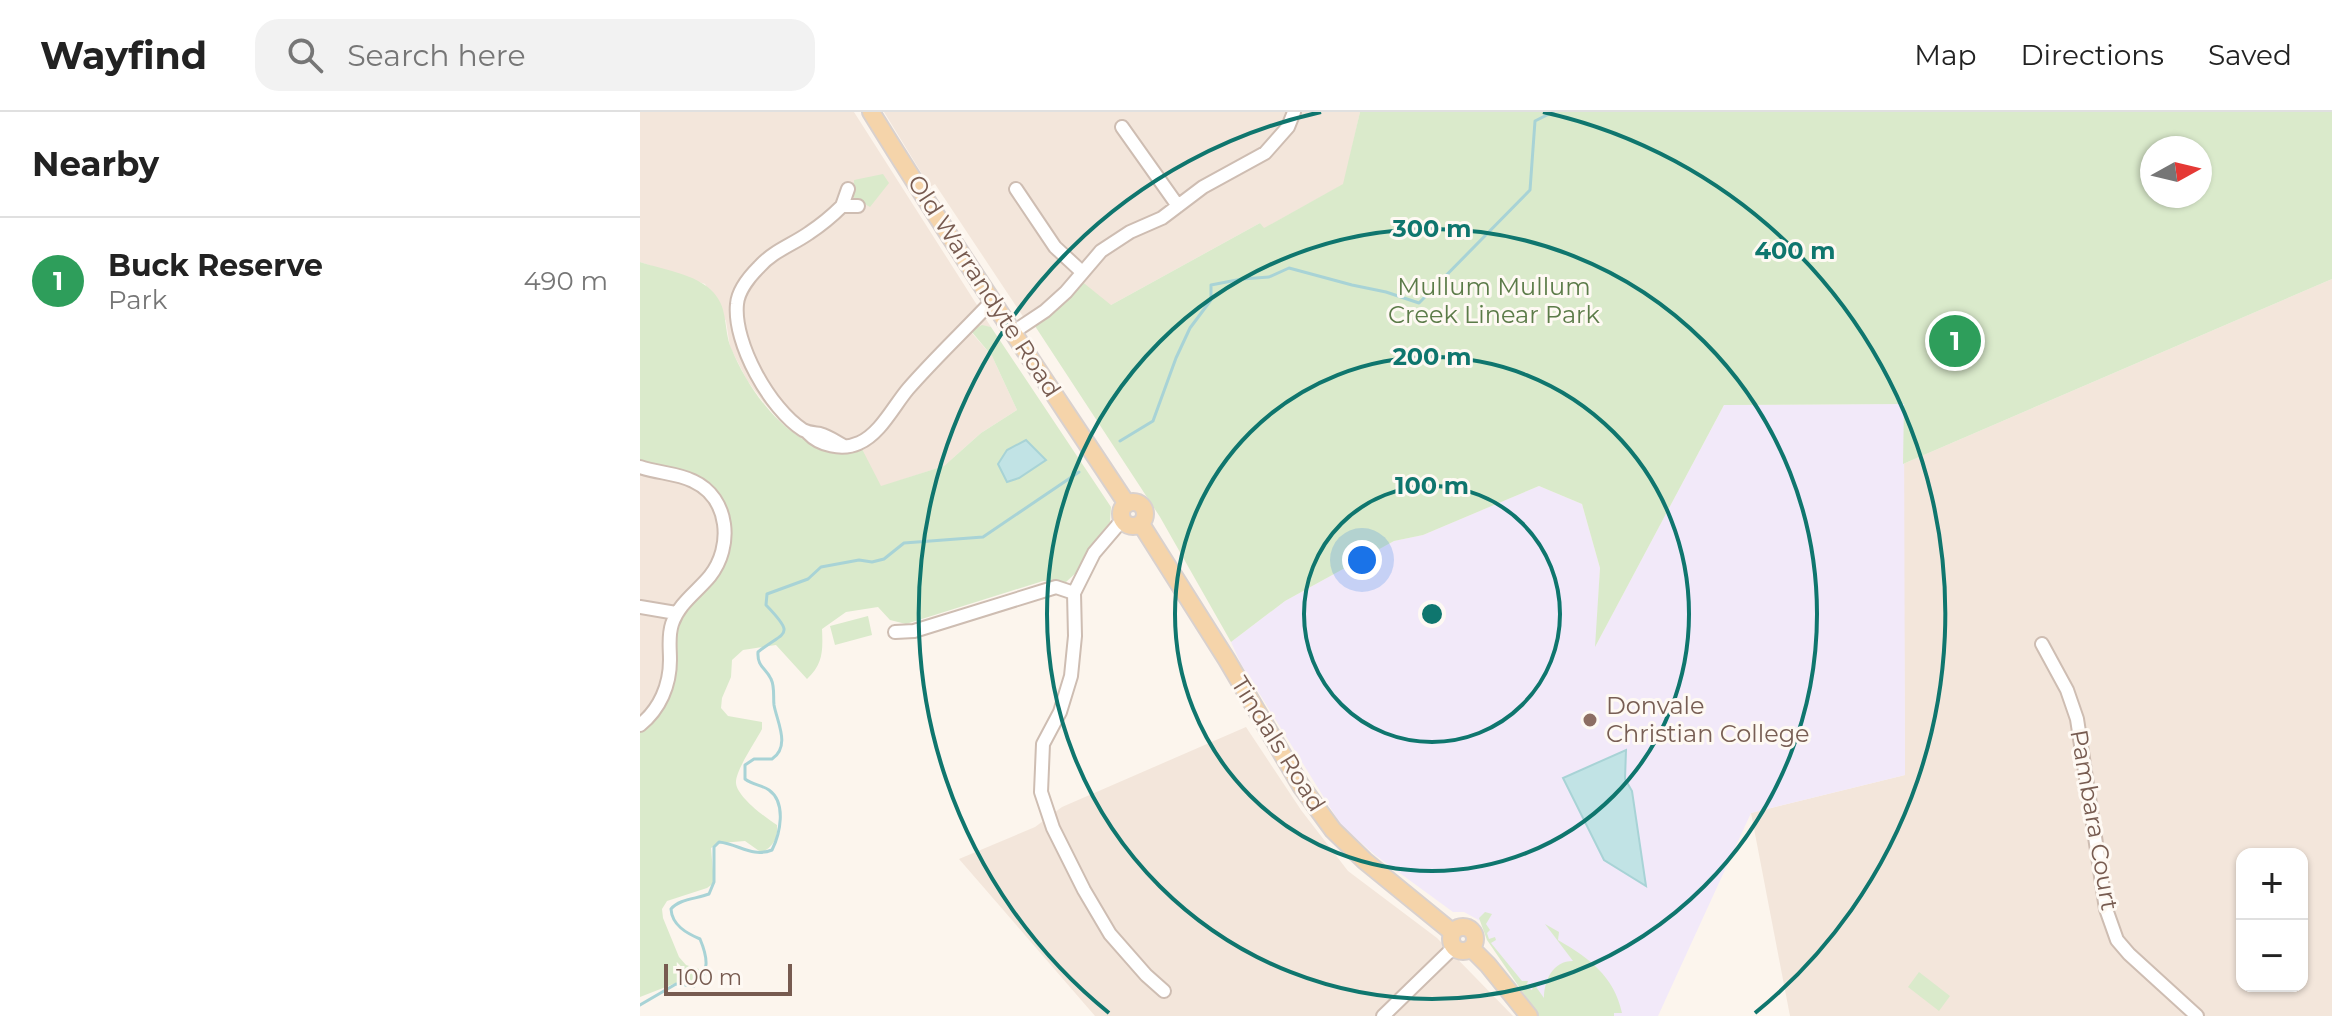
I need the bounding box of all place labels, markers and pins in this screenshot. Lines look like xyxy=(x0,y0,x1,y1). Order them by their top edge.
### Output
pin: 1 xyxy=(1929,311,1981,371)
centre of rings xyxy=(1418,600,1446,628)
place label: Donvale Christian College xyxy=(1606,691,1810,748)
marker: Donvale Christian College xyxy=(1581,711,1599,729)

